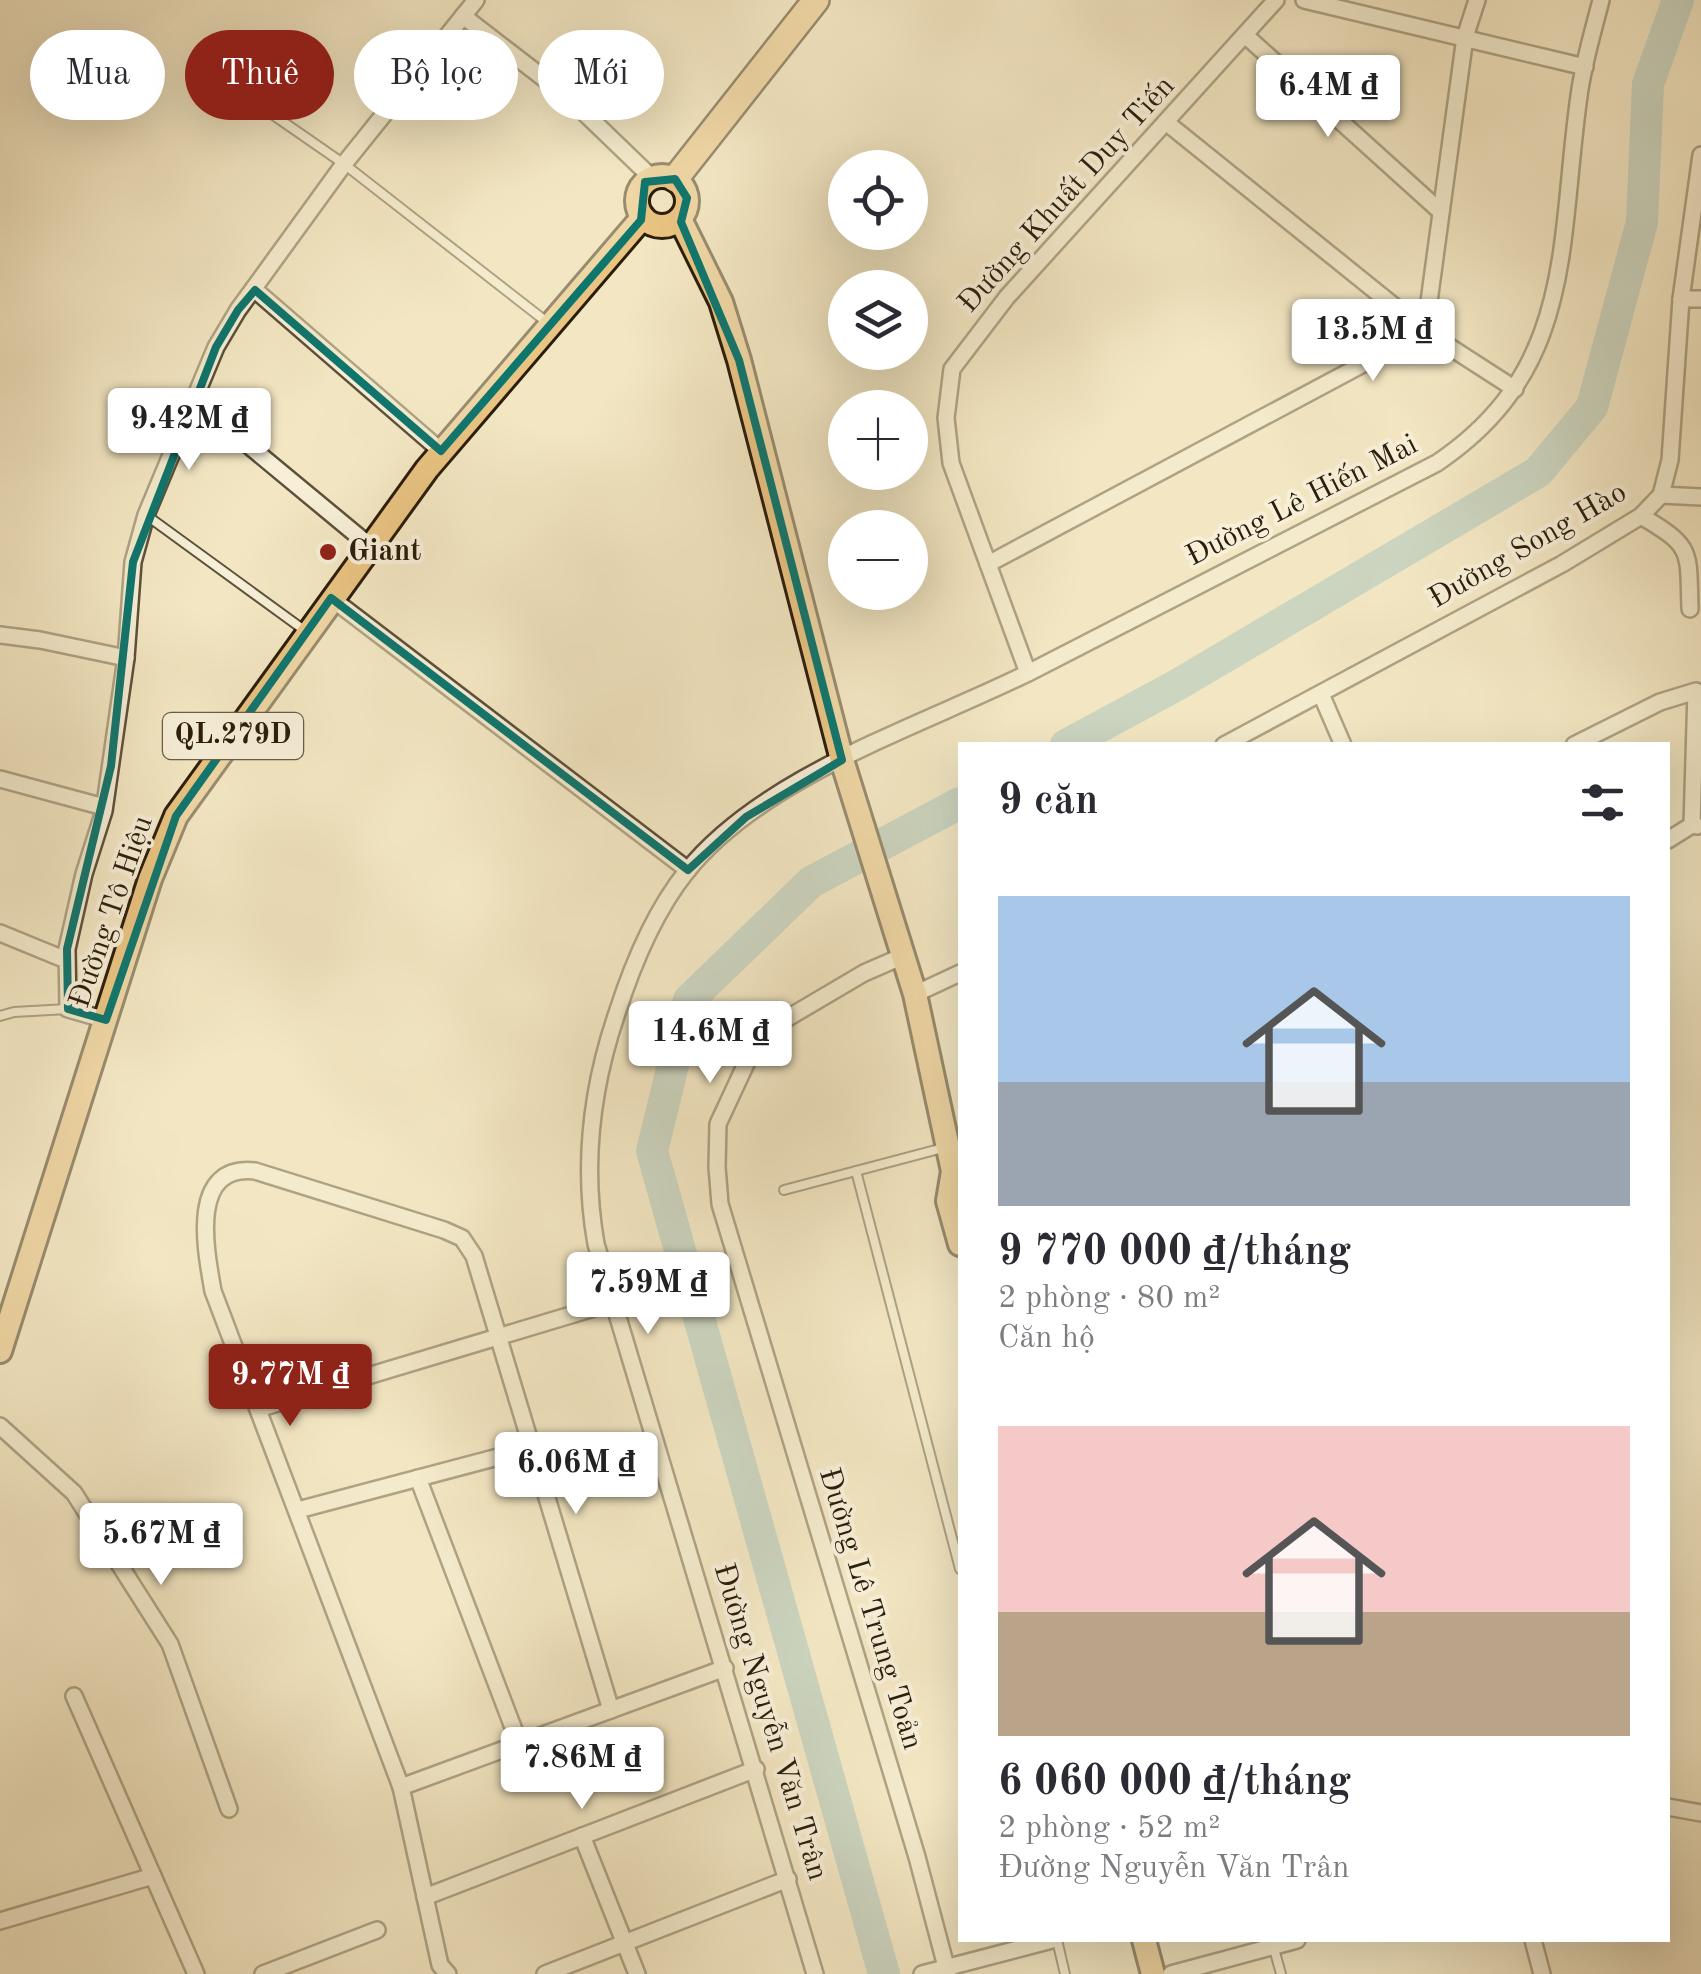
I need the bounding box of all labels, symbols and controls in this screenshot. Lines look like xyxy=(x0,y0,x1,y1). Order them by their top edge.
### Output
chip: Mua xyxy=(30,30,165,120)
chip: Thuê xyxy=(185,30,334,120)
chip: Bộ lọc xyxy=(354,30,518,120)
chip: Mới xyxy=(538,30,664,120)
pin: 6.4M ₫ xyxy=(1247,55,1409,140)
street label: Đường Khuất Duy Tiến xyxy=(952,70,1181,319)
text: 6.4M ₫ xyxy=(1278,71,1378,103)
map controls xyxy=(828,150,928,610)
button: locate xyxy=(828,150,928,250)
button: layers xyxy=(828,270,928,370)
pin: 13.5M ₫ xyxy=(1281,299,1465,384)
text: 13.5M ₫ xyxy=(1314,315,1432,347)
pin: 9.42M ₫ xyxy=(97,388,281,473)
button: + xyxy=(828,390,928,490)
text: 9.42M ₫ xyxy=(130,404,248,436)
street label: Đường Lê Hiến Mai xyxy=(1181,429,1423,572)
street label: Đường Song Hào xyxy=(1424,477,1632,615)
button: − xyxy=(828,510,928,610)
place label: Giant xyxy=(348,537,421,567)
marker: Giant xyxy=(317,541,339,563)
road number: QL.279D xyxy=(163,713,303,759)
icon: filters xyxy=(1575,775,1630,830)
text: 9 căn xyxy=(998,781,1098,823)
street label: Đường Tô Hiệu xyxy=(65,812,159,1012)
icon: home xyxy=(1224,961,1404,1141)
pin: 14.6M ₫ xyxy=(618,1001,802,1086)
text: 14.6M ₫ xyxy=(651,1017,769,1049)
text: 9 770 000 ₫/tháng xyxy=(998,1232,1351,1274)
pin: 7.59M ₫ xyxy=(556,1252,740,1337)
text: 7.59M ₫ xyxy=(589,1268,707,1300)
text: 2 phòng · 80 m² xyxy=(998,1283,1220,1315)
text: Căn hộ xyxy=(998,1323,1095,1355)
pin: 9.77M ₫ xyxy=(198,1344,382,1429)
text: 9.77M ₫ xyxy=(231,1360,349,1392)
pin: 6.06M ₫ xyxy=(484,1432,668,1517)
text: 6.06M ₫ xyxy=(517,1448,635,1480)
street label: Đường Lê Trung Toản xyxy=(813,1465,927,1753)
icon: home xyxy=(1224,1491,1404,1671)
pin: 5.67M ₫ xyxy=(69,1503,253,1588)
text: 5.67M ₫ xyxy=(102,1519,220,1551)
street label: Đường Nguyễn Văn Trân xyxy=(707,1559,834,1884)
pin: 7.86M ₫ xyxy=(490,1727,674,1812)
text: 7.86M ₫ xyxy=(523,1743,641,1775)
text: 6 060 000 ₫/tháng xyxy=(998,1762,1351,1804)
text: 2 phòng · 52 m² xyxy=(998,1813,1220,1845)
text: Đường Nguyễn Văn Trân xyxy=(998,1853,1350,1885)

